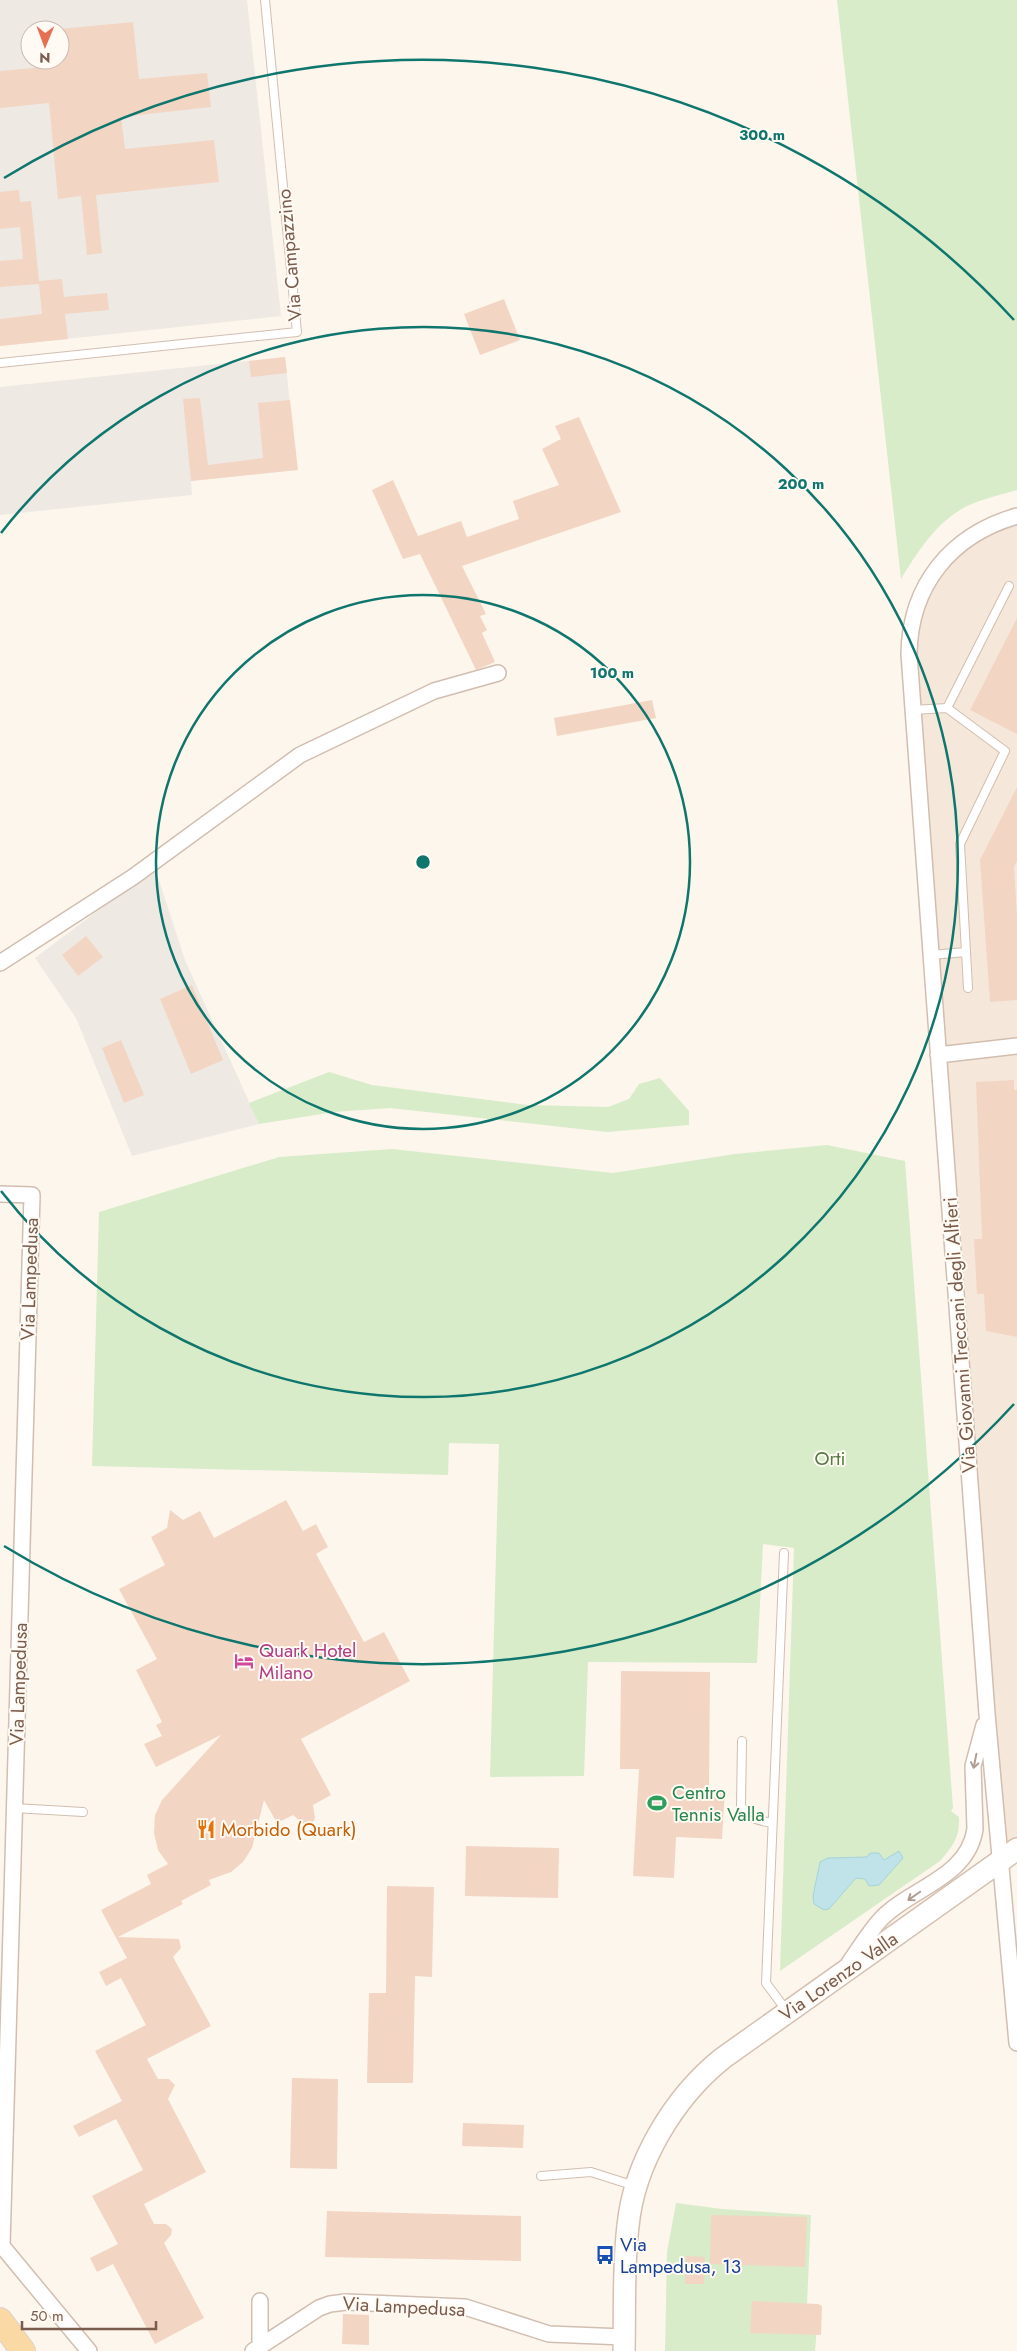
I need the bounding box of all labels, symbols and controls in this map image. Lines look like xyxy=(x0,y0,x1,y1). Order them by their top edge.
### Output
north arrow xyxy=(20,20,70,70)
text: N xyxy=(39,48,51,68)
text: 300 m xyxy=(739,124,785,146)
street label: Via Campazzino xyxy=(270,188,309,322)
text: 200 m xyxy=(778,473,824,495)
text: 100 m xyxy=(590,662,634,684)
centre of rings xyxy=(414,853,432,871)
street label: Via Giovanni Treccani degli Alfieri xyxy=(936,1196,983,1474)
street label: Via Lampedusa xyxy=(14,1217,45,1341)
park label: Orti xyxy=(814,1445,846,1472)
street label: Via Lampedusa xyxy=(3,1622,34,1746)
place label: Quark Hotel Milano xyxy=(259,1637,356,1686)
hotel icon: Quark Hotel Milano xyxy=(233,1650,255,1672)
one-way arrow xyxy=(970,1753,979,1769)
place label: Centro Tennis Valla xyxy=(672,1779,765,1828)
sports icon: Centro Tennis Valla xyxy=(646,1792,668,1814)
place label: Morbido (Quark) xyxy=(221,1816,357,1843)
restaurant icon: Morbido (Quark) xyxy=(195,1818,217,1840)
one-way arrow xyxy=(908,1890,921,1901)
street label: Via Lorenzo Valla xyxy=(773,1925,903,2027)
place label: Via Lampedusa, 13 xyxy=(620,2231,741,2280)
bus stop icon: Via Lampedusa, 13 xyxy=(594,2244,616,2266)
street label: Via Lampedusa xyxy=(342,2290,466,2323)
scale bar xyxy=(22,2298,156,2330)
text: 50 m xyxy=(30,2305,64,2327)

